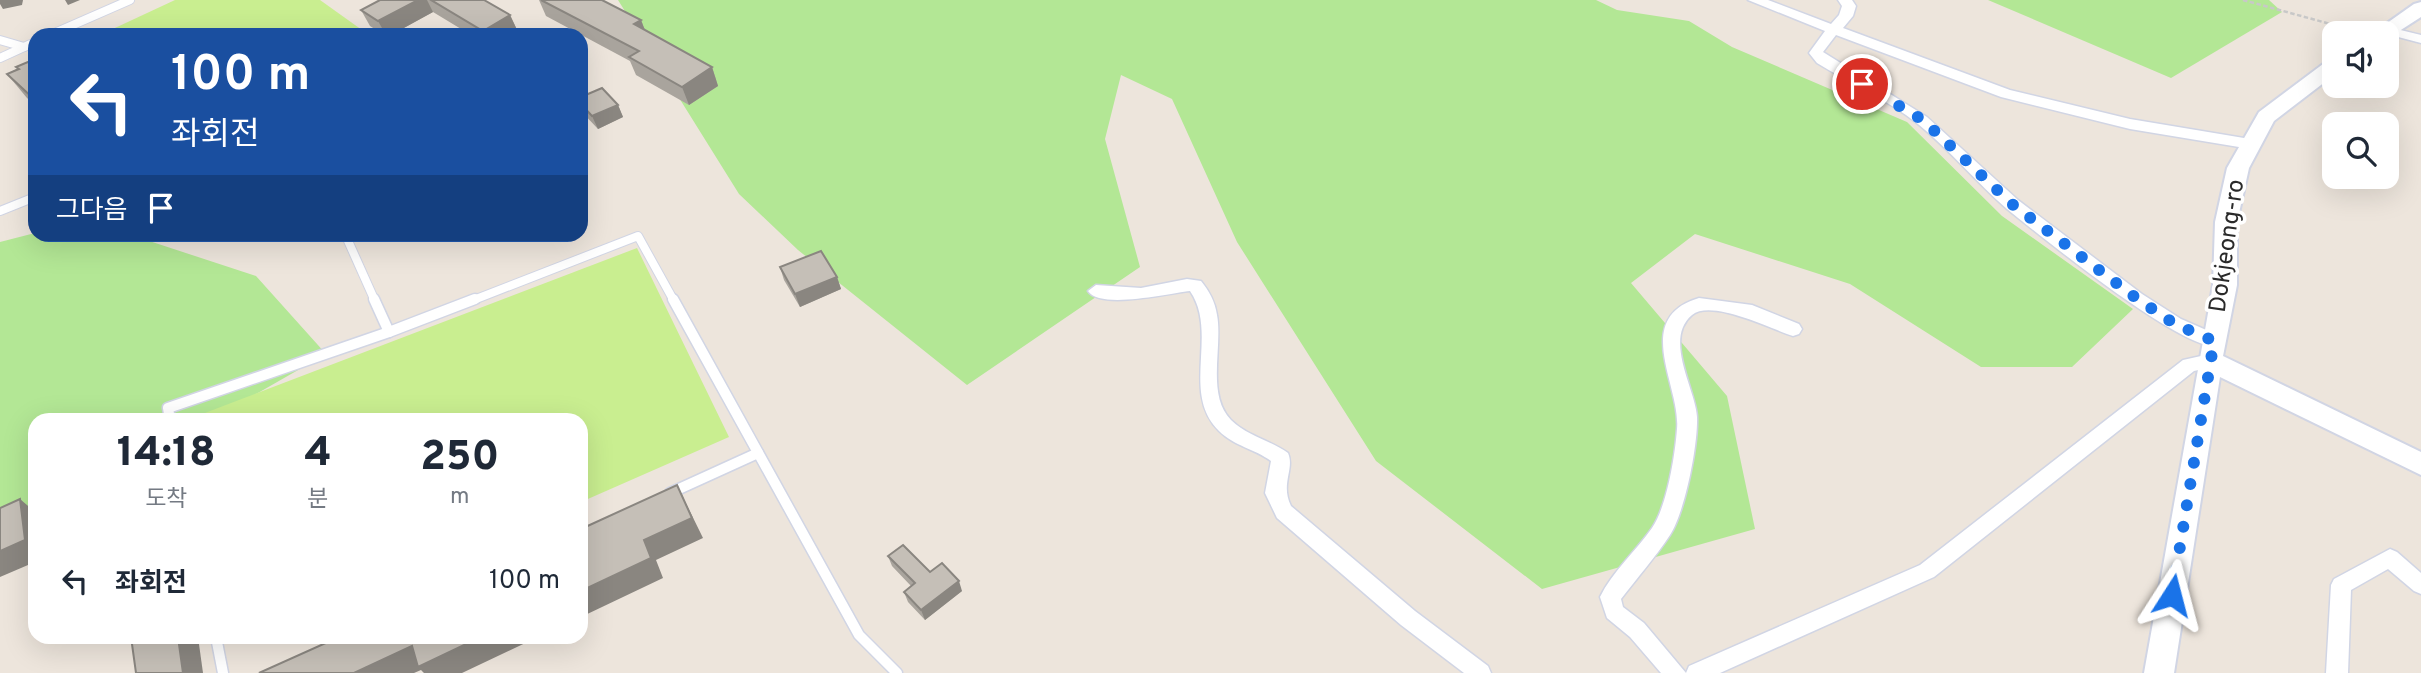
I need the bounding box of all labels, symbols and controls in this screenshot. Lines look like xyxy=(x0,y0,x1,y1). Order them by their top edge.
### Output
map controls xyxy=(2322,21,2399,189)
button: sound xyxy=(2322,21,2399,98)
text: 100 m xyxy=(171,46,310,108)
pin xyxy=(1832,54,1892,114)
icon: left xyxy=(56,56,147,147)
icon: arrive xyxy=(1843,65,1881,103)
button: search xyxy=(2322,112,2399,189)
text: 좌회전 xyxy=(171,116,259,156)
street label: Dokjeong-ro xyxy=(2204,178,2252,314)
icon: arrive xyxy=(142,189,180,227)
text: 그다음 xyxy=(56,195,128,228)
text: 14:18 xyxy=(117,428,216,481)
text: 4 xyxy=(304,428,332,481)
text: 250 xyxy=(420,432,499,485)
text: m xyxy=(450,483,470,512)
text: 도착 xyxy=(145,486,187,515)
text: 분 xyxy=(307,486,329,515)
position arrow xyxy=(2135,558,2209,632)
icon: left xyxy=(56,562,94,600)
text: 100 m xyxy=(489,565,560,598)
text: 좌회전 xyxy=(115,568,187,601)

